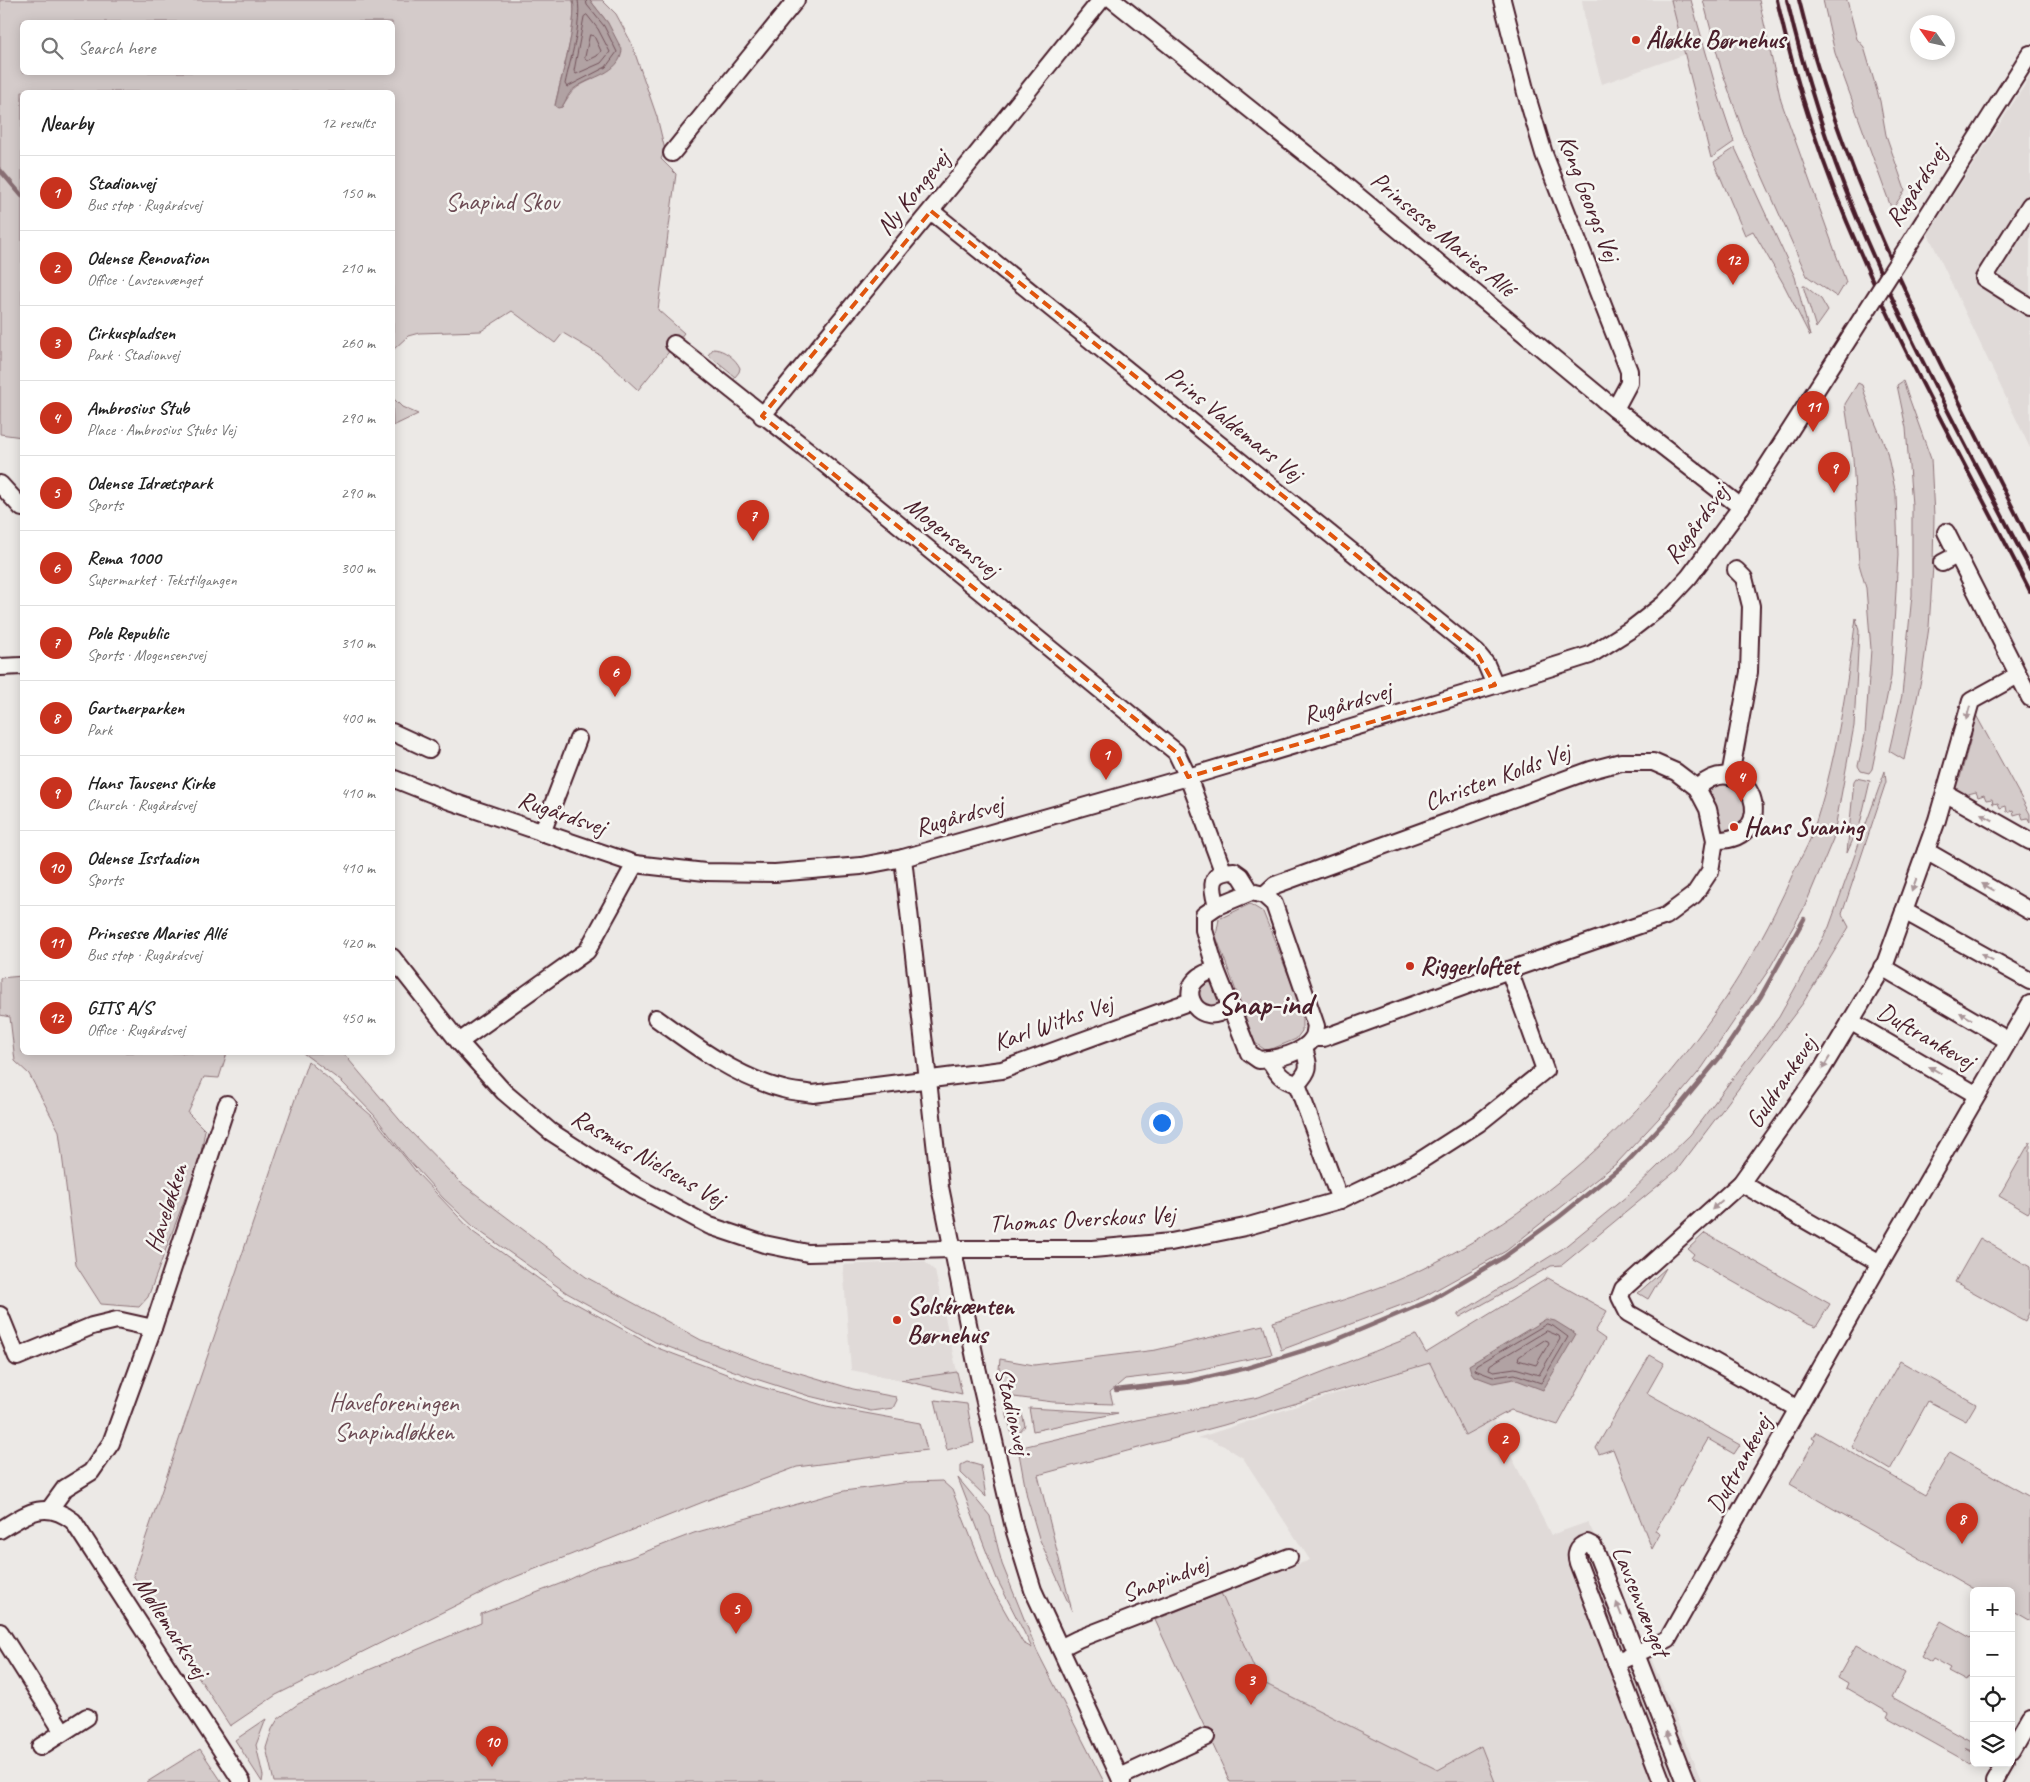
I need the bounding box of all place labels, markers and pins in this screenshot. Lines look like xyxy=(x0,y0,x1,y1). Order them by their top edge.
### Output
place label: Åløkke Børnehus xyxy=(1646,24,1787,56)
marker: Åløkke Børnehus xyxy=(1630,34,1642,46)
pin: 12 xyxy=(1717,244,1749,285)
pin: 11 xyxy=(1797,391,1829,432)
pin: 9 xyxy=(1818,452,1850,493)
pin: 7 xyxy=(737,500,769,541)
pin: 6 xyxy=(599,656,631,697)
pin: 1 xyxy=(1090,739,1122,780)
pin: 4 xyxy=(1725,761,1757,802)
place label: Hans Svaning xyxy=(1744,811,1866,843)
marker: Hans Svaning xyxy=(1728,821,1740,833)
place label: Riggerloftet xyxy=(1420,950,1521,982)
marker: Riggerloftet xyxy=(1404,960,1416,972)
place label: Solskrænten Børnehus xyxy=(907,1290,1015,1351)
marker: Solskrænten Børnehus xyxy=(891,1314,903,1326)
pin: 2 xyxy=(1488,1423,1520,1464)
pin: 8 xyxy=(1946,1503,1978,1544)
pin: 5 xyxy=(720,1593,752,1634)
pin: 3 xyxy=(1235,1664,1267,1705)
pin: 10 xyxy=(476,1726,508,1767)

